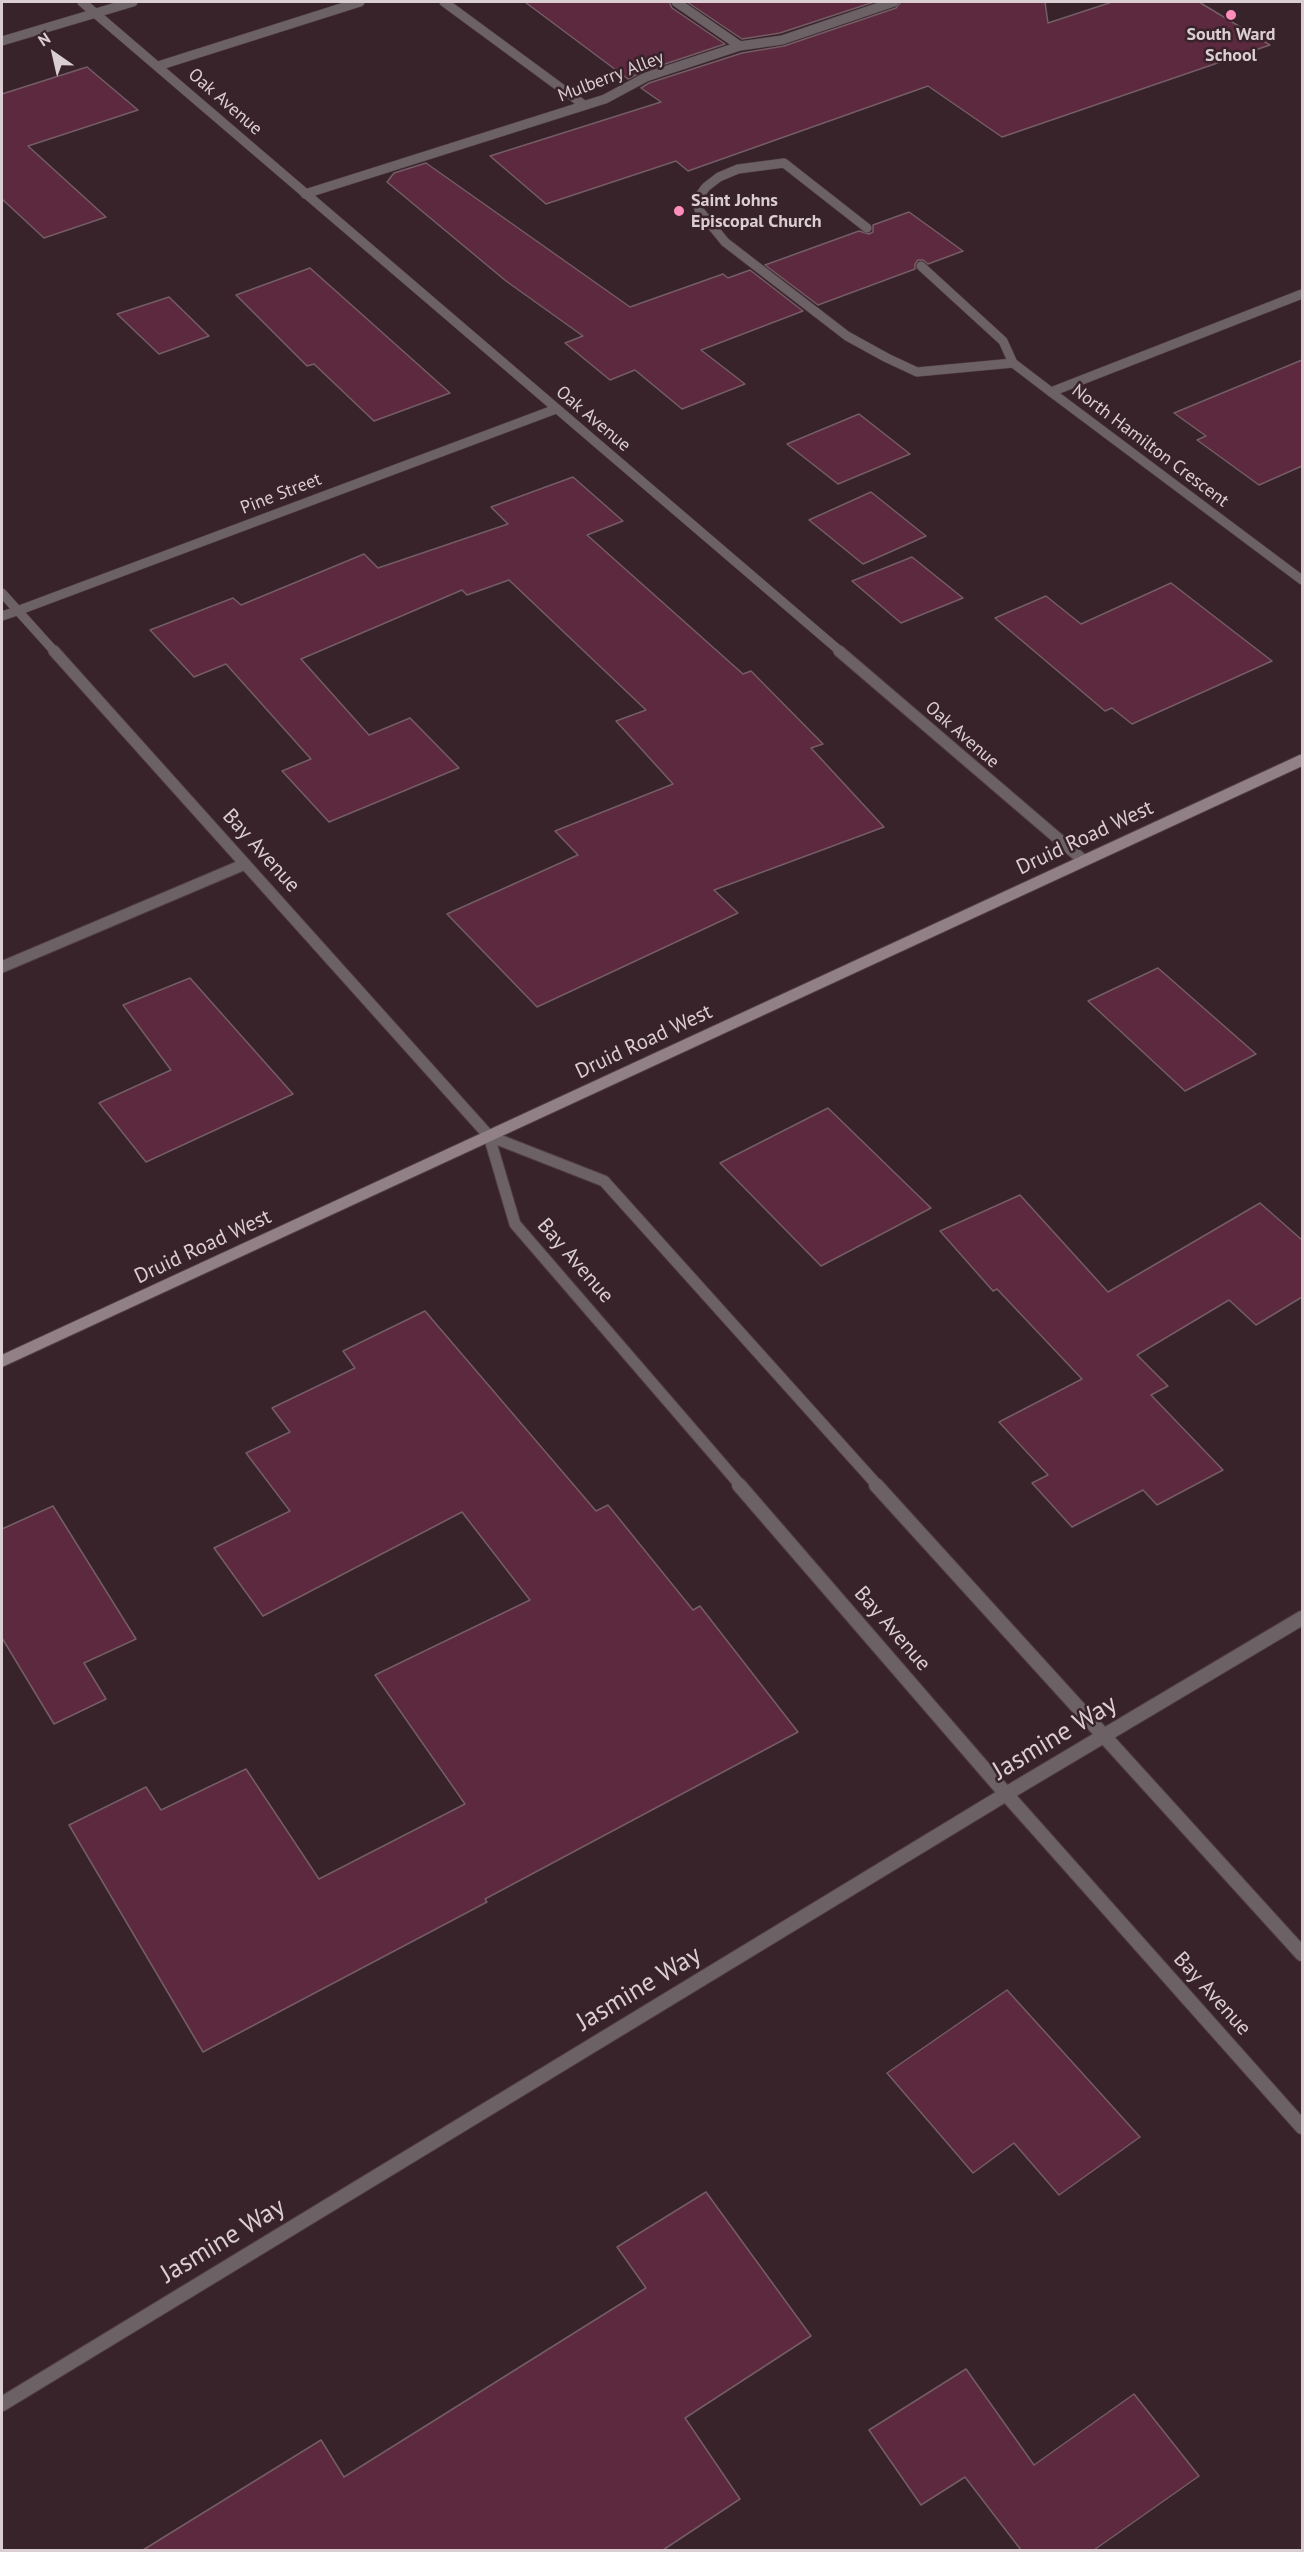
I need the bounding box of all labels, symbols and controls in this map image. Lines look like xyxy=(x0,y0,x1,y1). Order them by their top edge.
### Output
marker: South Ward School xyxy=(1224,8,1238,22)
north arrow xyxy=(24,24,84,84)
place label: South Ward School xyxy=(1186,24,1276,66)
text: N xyxy=(34,28,54,50)
street label: Mulberry Alley xyxy=(555,47,667,107)
street label: Oak Avenue xyxy=(184,64,266,140)
place label: Saint Johns Episcopal Church xyxy=(691,190,822,232)
marker: Saint Johns Episcopal Church xyxy=(672,204,686,218)
street label: North Hamilton Crescent xyxy=(1067,380,1233,512)
street label: Oak Avenue xyxy=(551,382,635,456)
street label: Pine Street xyxy=(238,469,324,519)
street label: Oak Avenue xyxy=(921,697,1003,773)
street label: Druid Road West xyxy=(1013,795,1157,881)
street label: Bay Avenue xyxy=(217,804,305,898)
street label: Druid Road West xyxy=(572,999,716,1085)
street label: Druid Road West xyxy=(131,1204,275,1290)
street label: Bay Avenue xyxy=(531,1214,619,1308)
street label: Bay Avenue xyxy=(848,1582,936,1676)
street label: Jasmine Way xyxy=(987,1689,1123,1787)
street label: Jasmine Way xyxy=(571,1940,707,2038)
street label: Bay Avenue xyxy=(1168,1947,1256,2041)
street label: Jasmine Way xyxy=(155,2192,291,2290)

